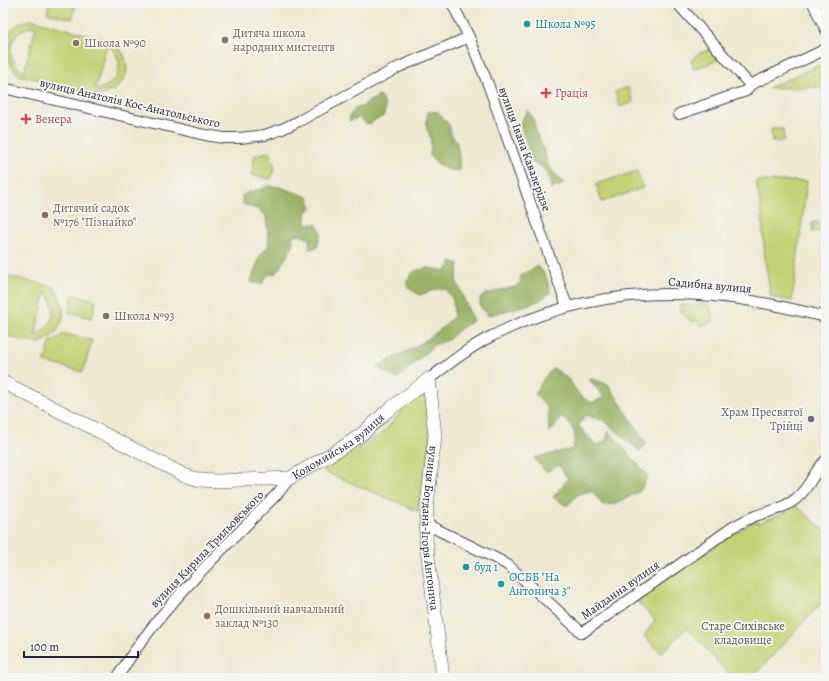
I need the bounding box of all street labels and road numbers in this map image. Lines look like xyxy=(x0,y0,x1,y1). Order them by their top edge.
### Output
street label: вулиця Анатолія Кос-Анатольського xyxy=(38,74,222,132)
street label: вулиця Івана Кавалерідзе xyxy=(495,85,555,213)
street label: Садибна вулиця xyxy=(668,273,753,297)
street label: Коломийська вулиця xyxy=(289,409,388,483)
street label: вулиця Богдана-Ігоря Антонича xyxy=(418,445,443,612)
street label: вулиця Кирила Трильовського xyxy=(147,487,267,611)
street label: Майданна вулиця xyxy=(578,557,663,623)

